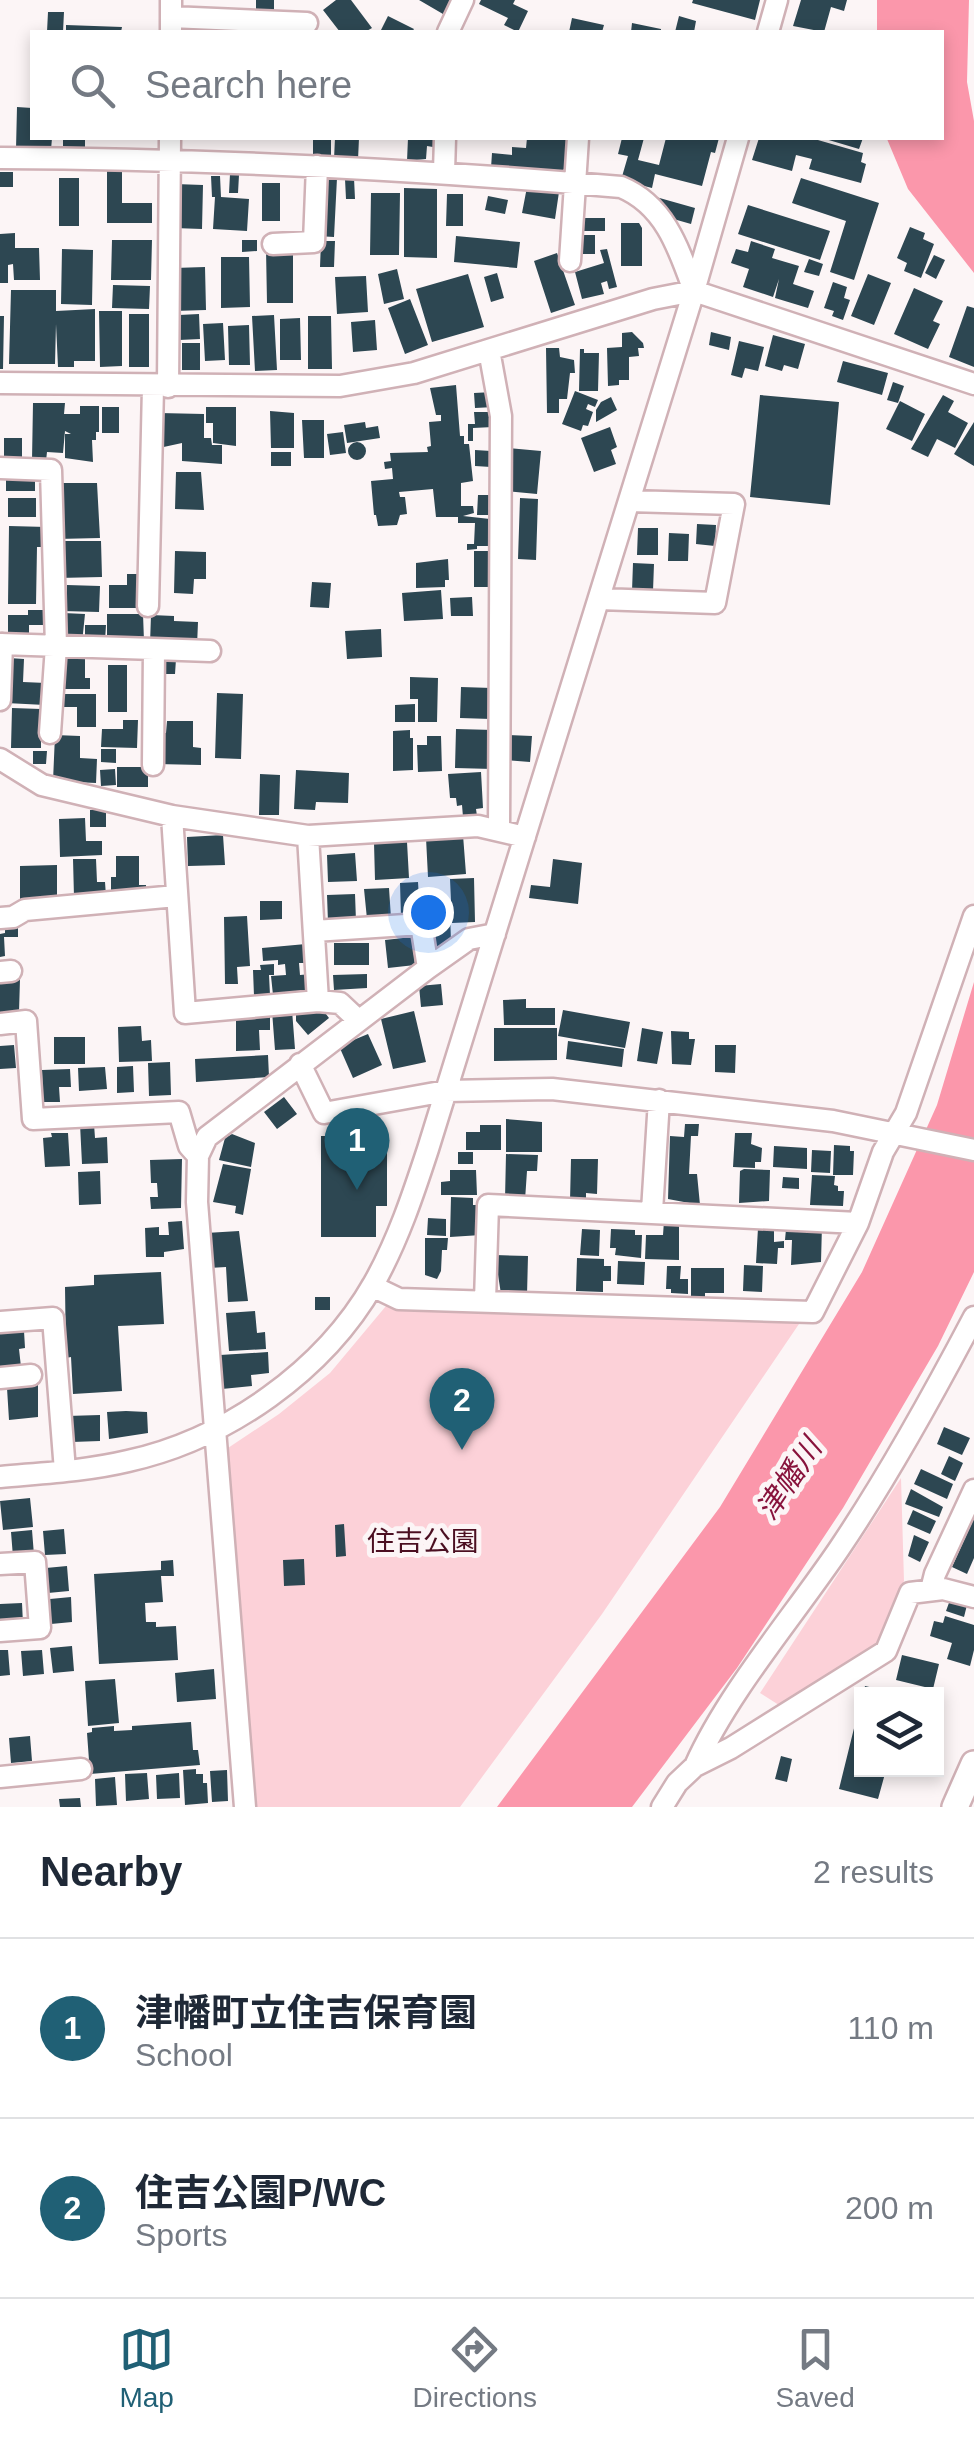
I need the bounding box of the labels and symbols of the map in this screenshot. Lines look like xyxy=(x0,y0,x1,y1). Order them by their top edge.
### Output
your location xyxy=(403,887,454,938)
pin: 1 xyxy=(324,1108,390,1190)
pin: 2 xyxy=(430,1368,494,1450)
water label: 津幡川 xyxy=(750,1430,829,1525)
park label: 住吉公園 xyxy=(367,1526,479,1557)

